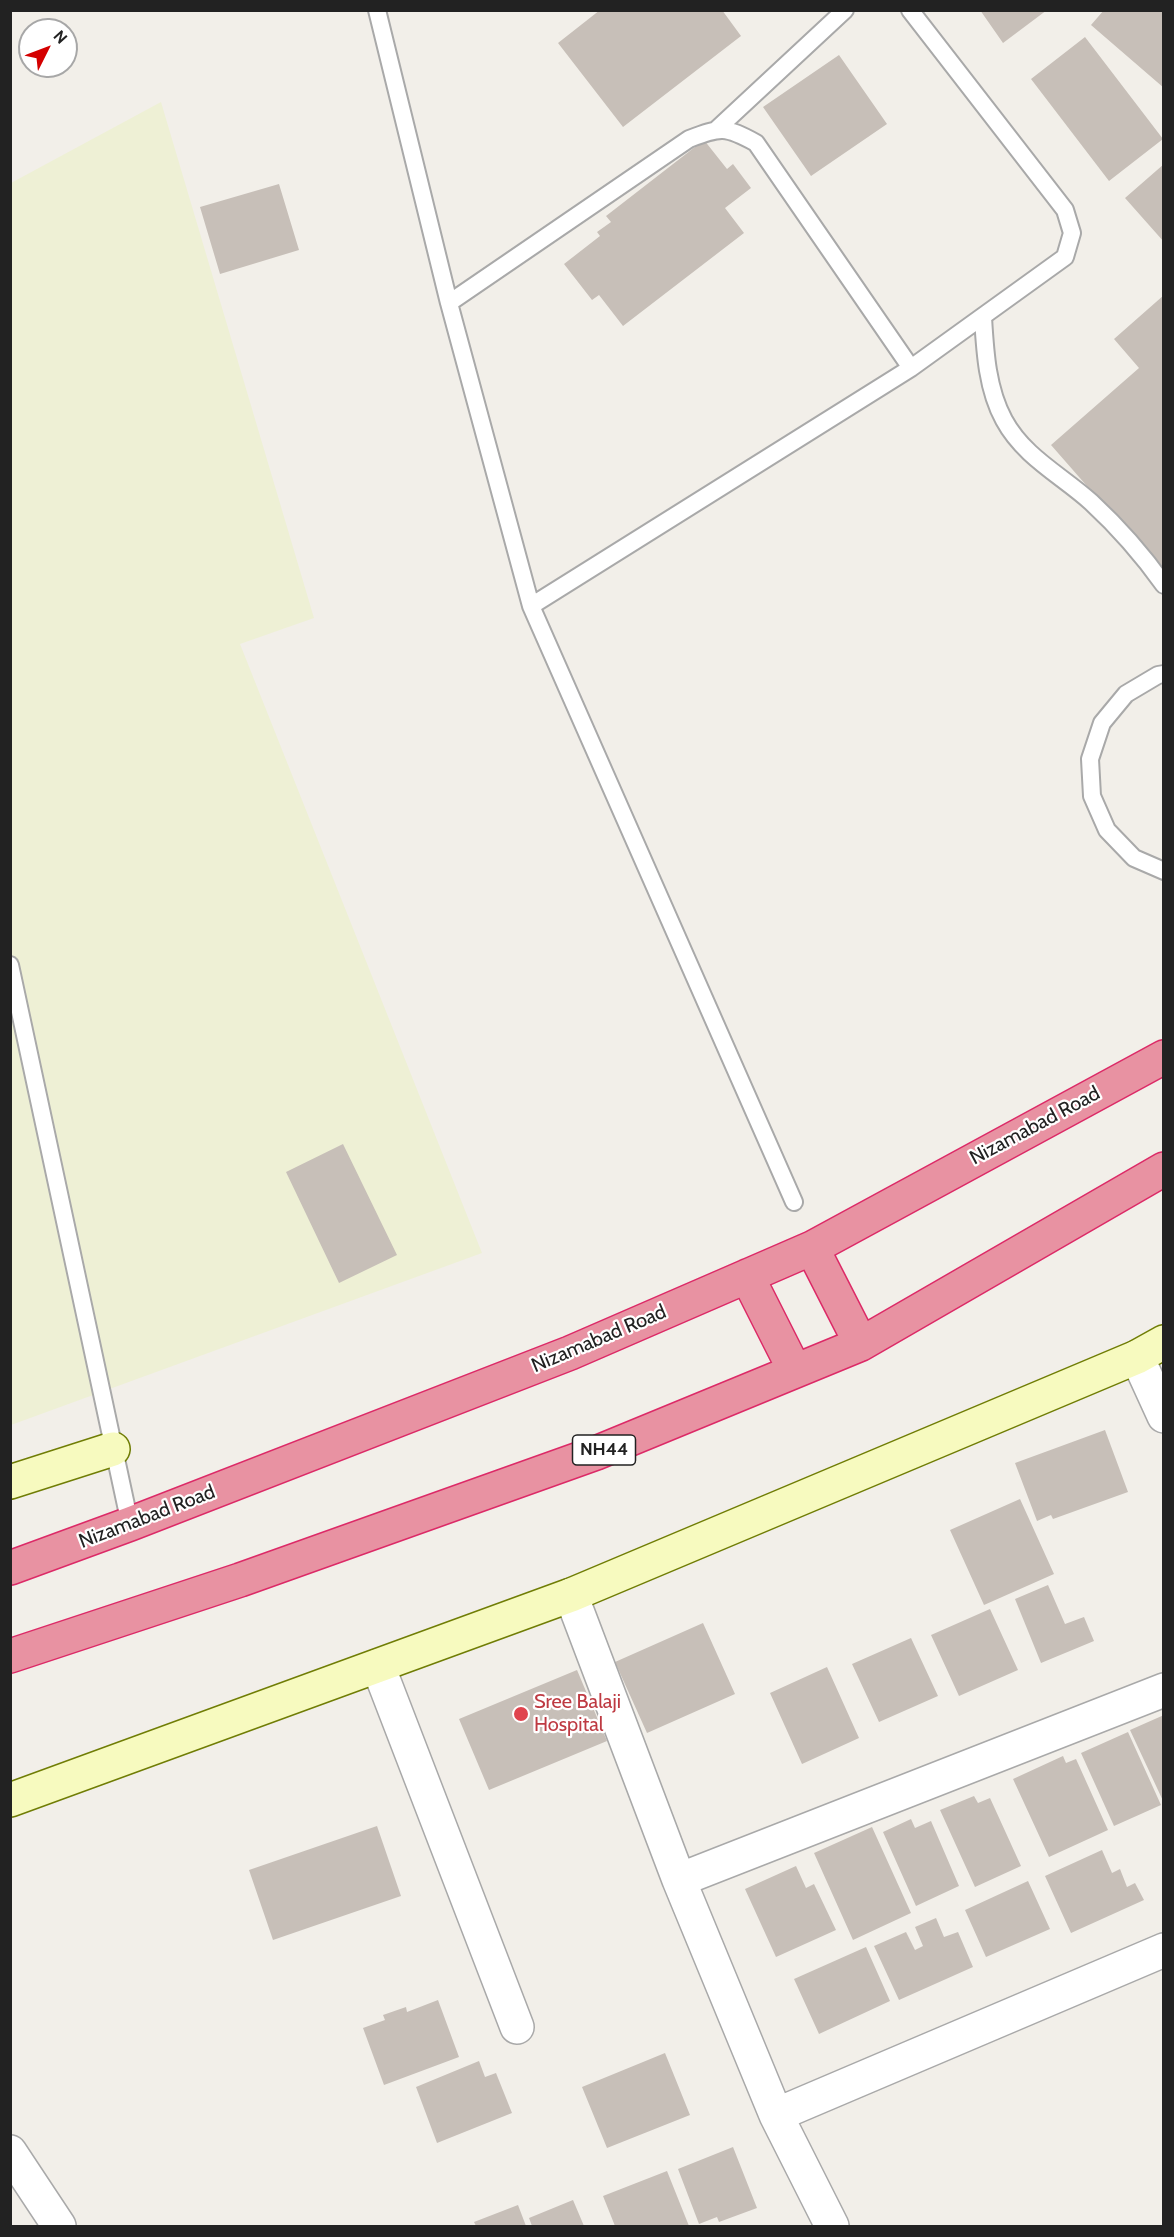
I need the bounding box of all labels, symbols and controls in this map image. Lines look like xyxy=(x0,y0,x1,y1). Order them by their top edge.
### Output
north arrow xyxy=(18,18,78,78)
text: N xyxy=(49,26,71,48)
street label: Nizamabad Road xyxy=(966,1082,1104,1170)
street label: Nizamabad Road xyxy=(528,1300,670,1378)
road number: NH44 xyxy=(572,1435,636,1465)
street label: Nizamabad Road xyxy=(75,1480,219,1554)
place label: Sree Balaji Hospital xyxy=(534,1690,621,1737)
marker: Sree Balaji Hospital xyxy=(512,1705,530,1723)

